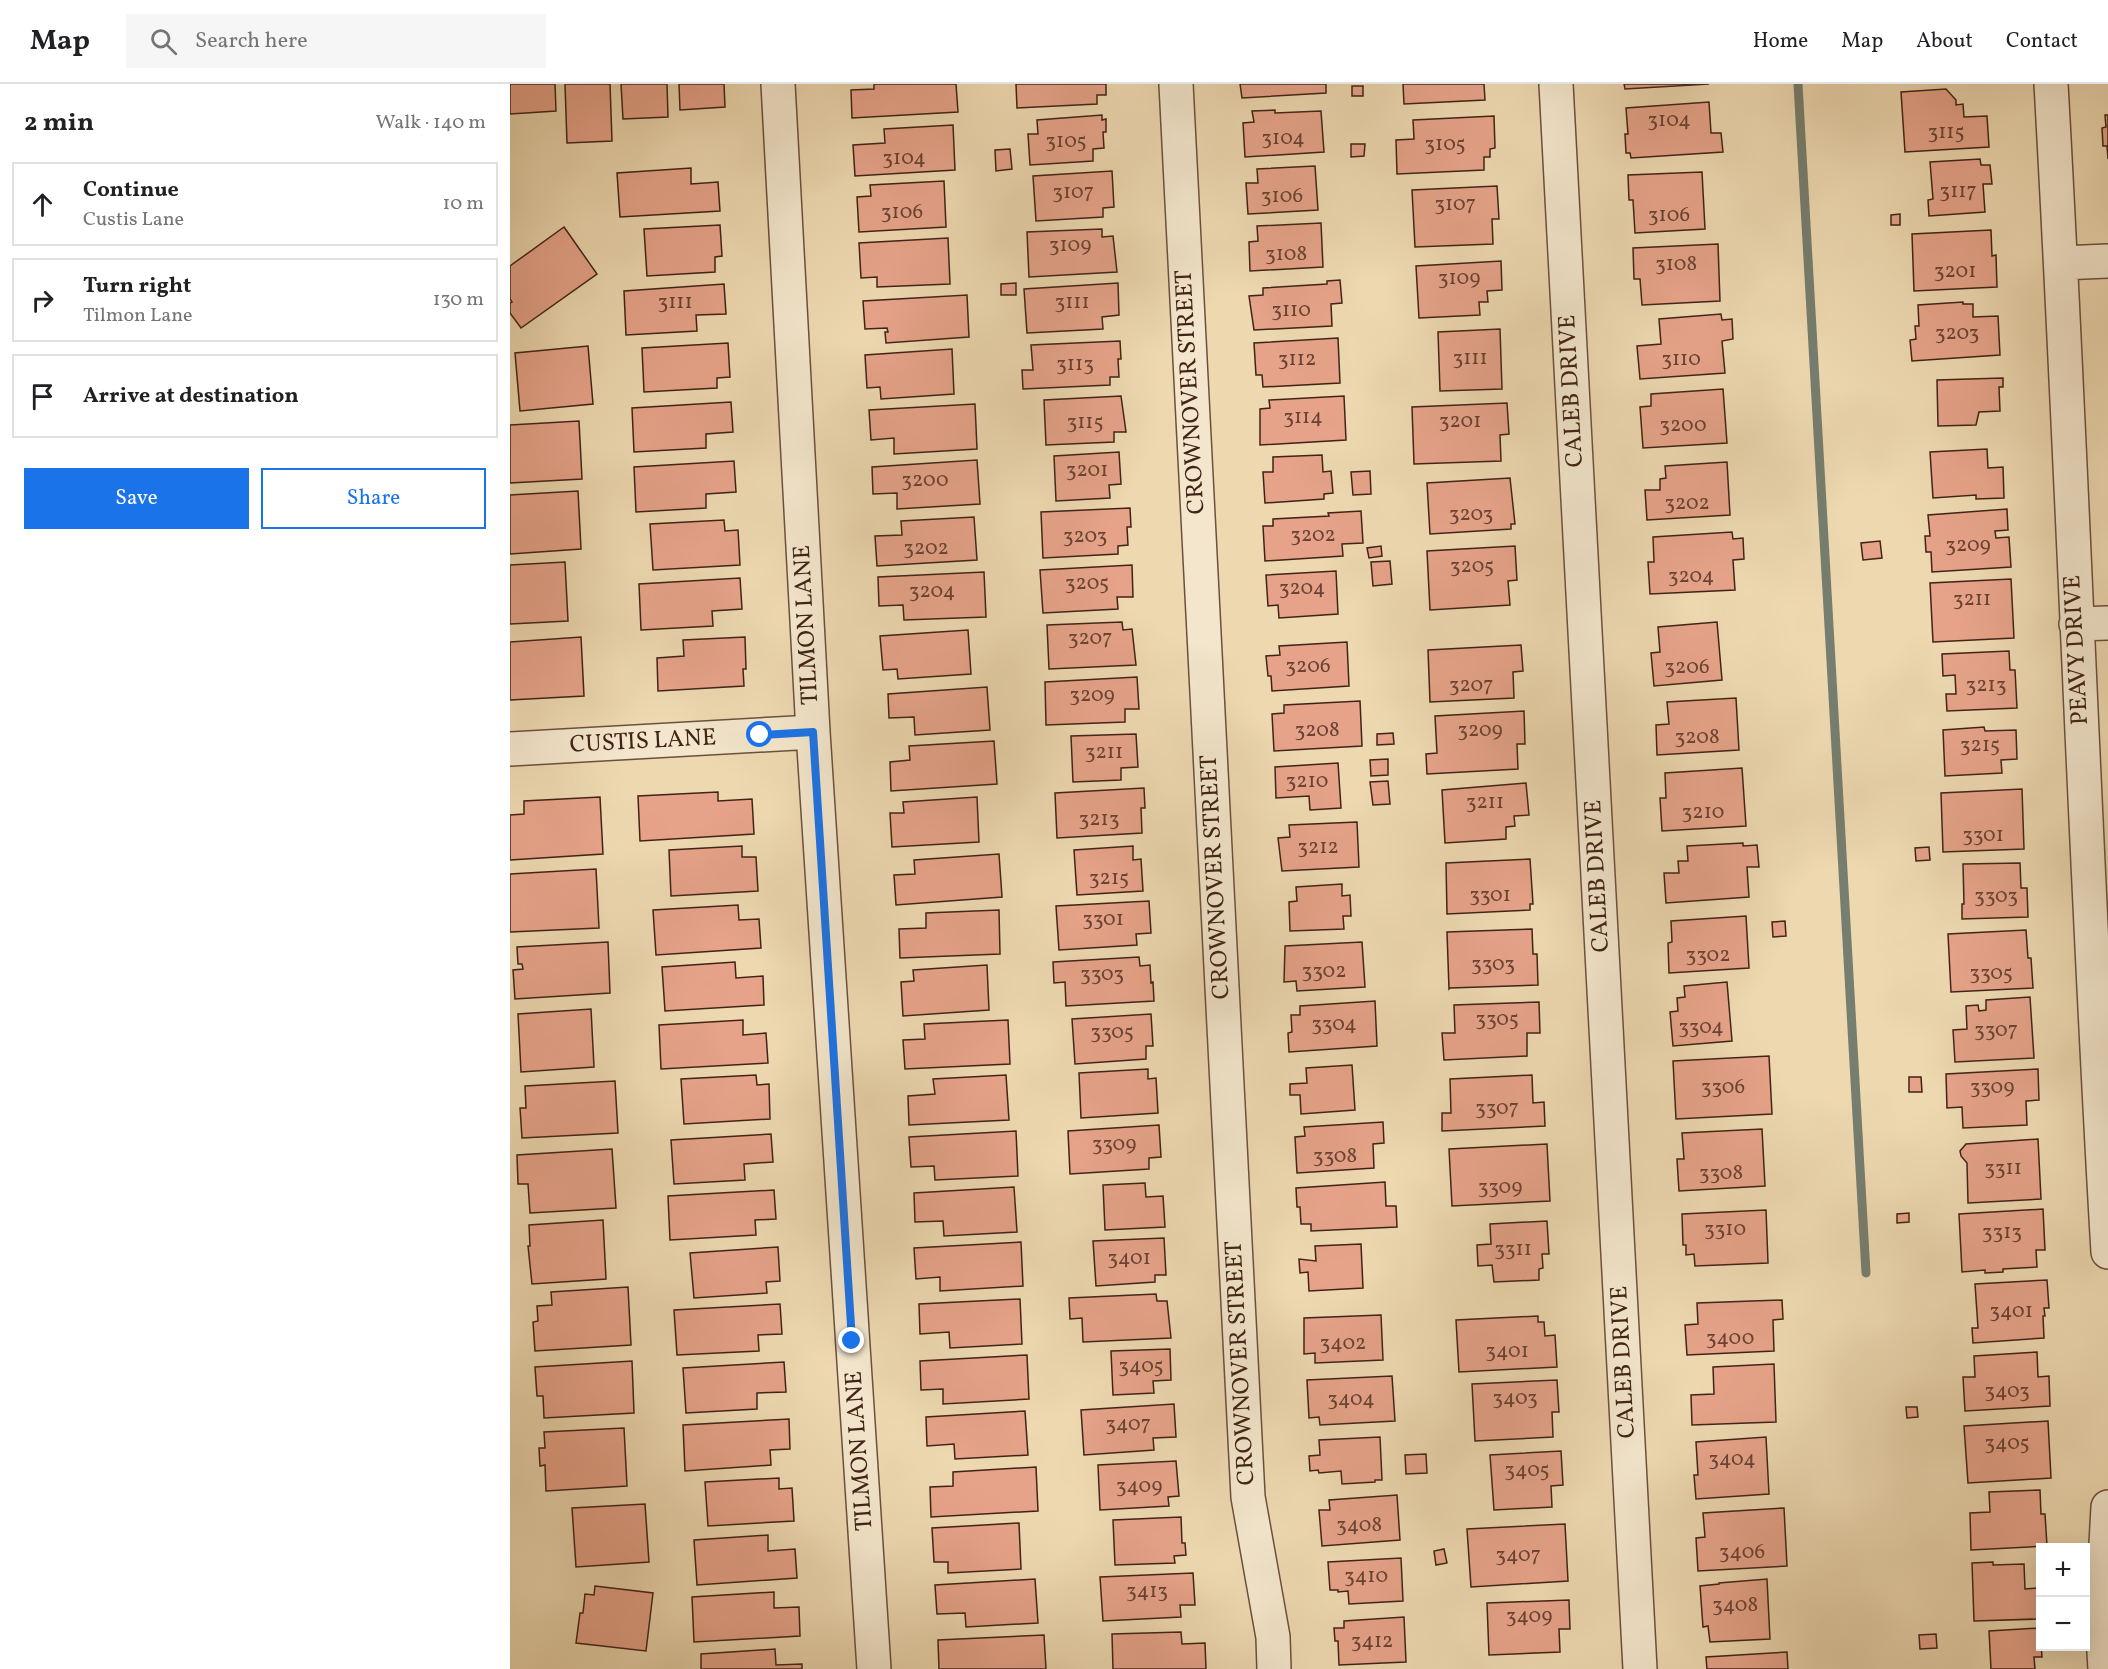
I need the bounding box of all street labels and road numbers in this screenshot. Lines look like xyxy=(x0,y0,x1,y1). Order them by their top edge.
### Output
street label: CROWNOVER STREET xyxy=(1168,269,1214,515)
street label: CALEB DRIVE xyxy=(1551,314,1593,468)
street label: TILMON LANE xyxy=(786,544,828,706)
street label: PEAVY DRIVE xyxy=(2056,574,2098,726)
street label: CUSTIS LANE xyxy=(569,721,717,763)
street label: CROWNOVER STREET xyxy=(1193,754,1239,1000)
street label: CALEB DRIVE xyxy=(1577,799,1619,953)
street label: CROWNOVER STREET xyxy=(1218,1240,1264,1486)
street label: CALEB DRIVE xyxy=(1603,1285,1645,1439)
street label: TILMON LANE xyxy=(837,1370,883,1532)

